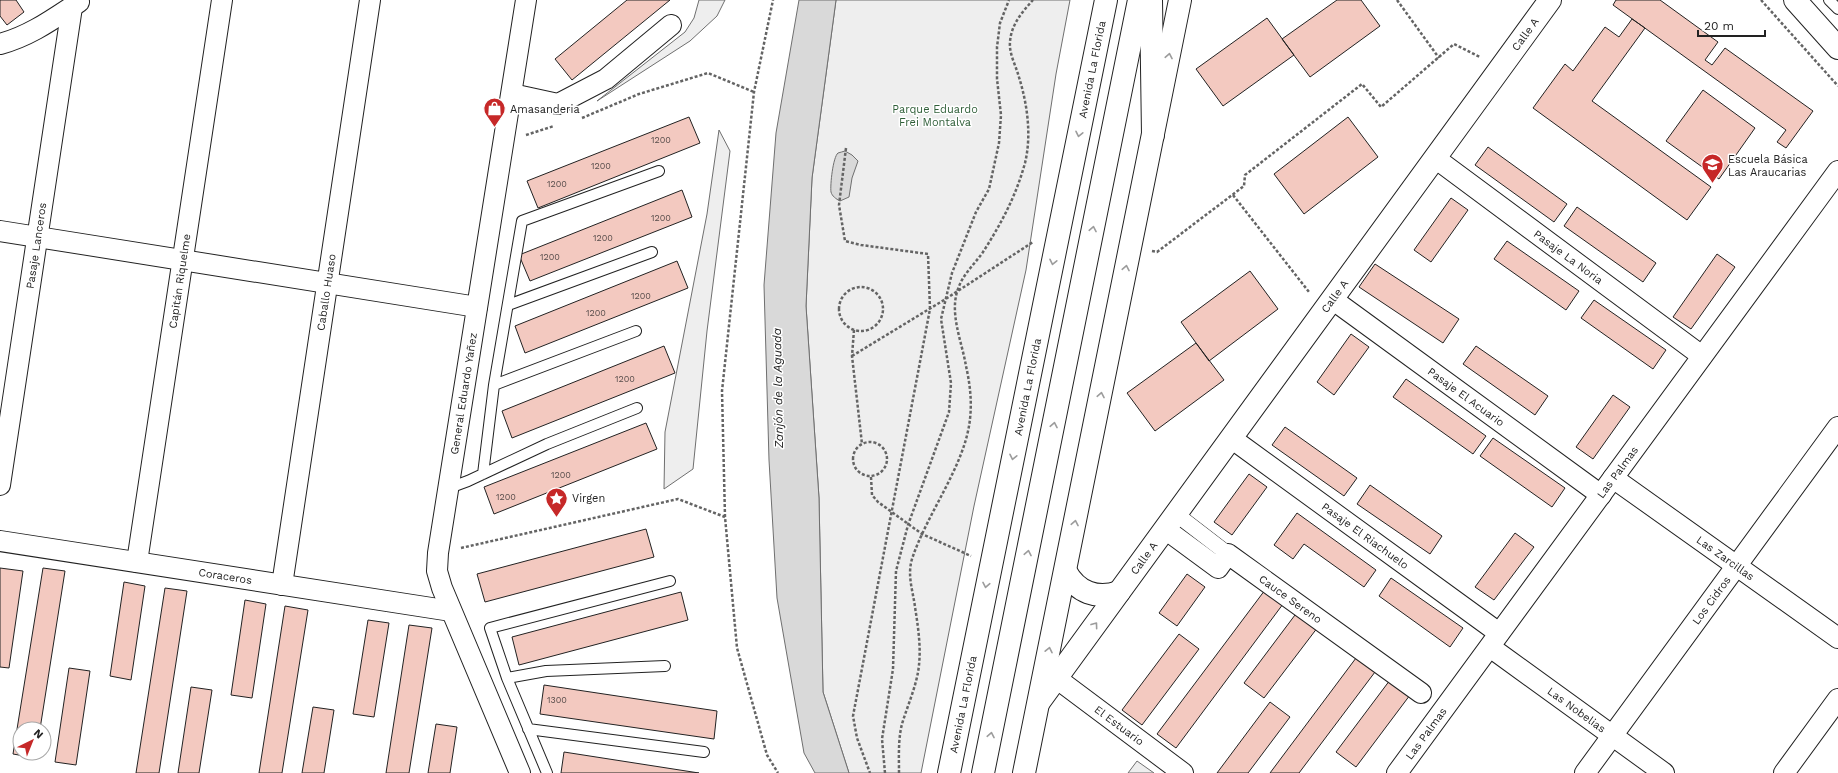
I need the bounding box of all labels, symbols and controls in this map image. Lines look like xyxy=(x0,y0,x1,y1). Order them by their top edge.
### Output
scale bar xyxy=(1698,12,1765,38)
street label: Calle A xyxy=(1509,15,1541,53)
text: 20 m xyxy=(1704,19,1734,33)
street label: Avenida La Florida xyxy=(1076,20,1108,119)
one-way arrow xyxy=(1164,53,1173,59)
shop icon: Amasanderia xyxy=(481,96,507,129)
place label: Amasanderia xyxy=(510,103,580,116)
park label: Parque Eduardo Frei Montalva xyxy=(892,103,978,129)
one-way arrow xyxy=(1075,131,1084,137)
house number: 1200 xyxy=(651,135,671,145)
school or university icon: Escuela Básica Las Araucarias xyxy=(1699,152,1725,185)
place label: Escuela Básica Las Araucarias xyxy=(1728,153,1808,179)
house number: 1200 xyxy=(591,161,611,171)
house number: 1200 xyxy=(547,179,567,189)
street label: Pasaje Lanceros xyxy=(23,202,49,290)
house number: 1200 xyxy=(651,213,671,223)
one-way arrow xyxy=(1088,226,1097,232)
street label: Pasaje La Noria xyxy=(1531,227,1605,287)
street label: Capitán Riquelme xyxy=(166,233,193,329)
house number: 1200 xyxy=(593,233,613,243)
house number: 1200 xyxy=(540,252,560,262)
street label: Caballo Huaso xyxy=(314,253,338,332)
one-way arrow xyxy=(1049,258,1058,265)
one-way arrow xyxy=(1121,265,1130,271)
street label: Calle A xyxy=(1318,277,1351,315)
house number: 1200 xyxy=(631,291,651,301)
house number: 1200 xyxy=(586,308,606,318)
water label: Zanjón de la Aguada xyxy=(770,327,786,449)
street label: General Eduardo Yañez xyxy=(447,331,480,455)
street label: Avenida La Florida xyxy=(1011,337,1044,437)
street label: Pasaje El Acuario xyxy=(1425,364,1507,429)
house number: 1200 xyxy=(615,374,635,384)
one-way arrow xyxy=(1096,392,1104,399)
one-way arrow xyxy=(1049,422,1057,428)
street label: Las Palmas xyxy=(1594,443,1641,501)
one-way arrow xyxy=(1009,454,1017,461)
house number: 1200 xyxy=(551,470,571,480)
place icon: Virgen xyxy=(543,485,569,518)
house number: 1200 xyxy=(496,492,516,502)
place label: Virgen xyxy=(572,492,605,505)
street label: Pasaje El Riachuelo xyxy=(1319,500,1411,572)
one-way arrow xyxy=(1071,520,1079,526)
street label: Las Zarcillas xyxy=(1694,533,1757,583)
street label: Calle A xyxy=(1127,539,1160,577)
one-way arrow xyxy=(1023,549,1031,556)
street label: Coraceros xyxy=(198,565,253,587)
street label: Cauce Sereno xyxy=(1256,572,1324,626)
street label: Los Cidros xyxy=(1689,573,1733,627)
one-way arrow xyxy=(983,582,991,588)
one-way arrow xyxy=(1090,623,1097,630)
one-way arrow xyxy=(1045,647,1053,653)
street label: Avenida La Florida xyxy=(947,655,979,754)
street label: Las Nobelias xyxy=(1545,684,1608,735)
house number: 1300 xyxy=(547,695,567,705)
street label: El Estuario xyxy=(1092,703,1147,748)
street label: Las Palmas xyxy=(1403,705,1449,762)
north arrow xyxy=(12,721,52,761)
text: N xyxy=(31,727,46,742)
one-way arrow xyxy=(986,732,994,738)

